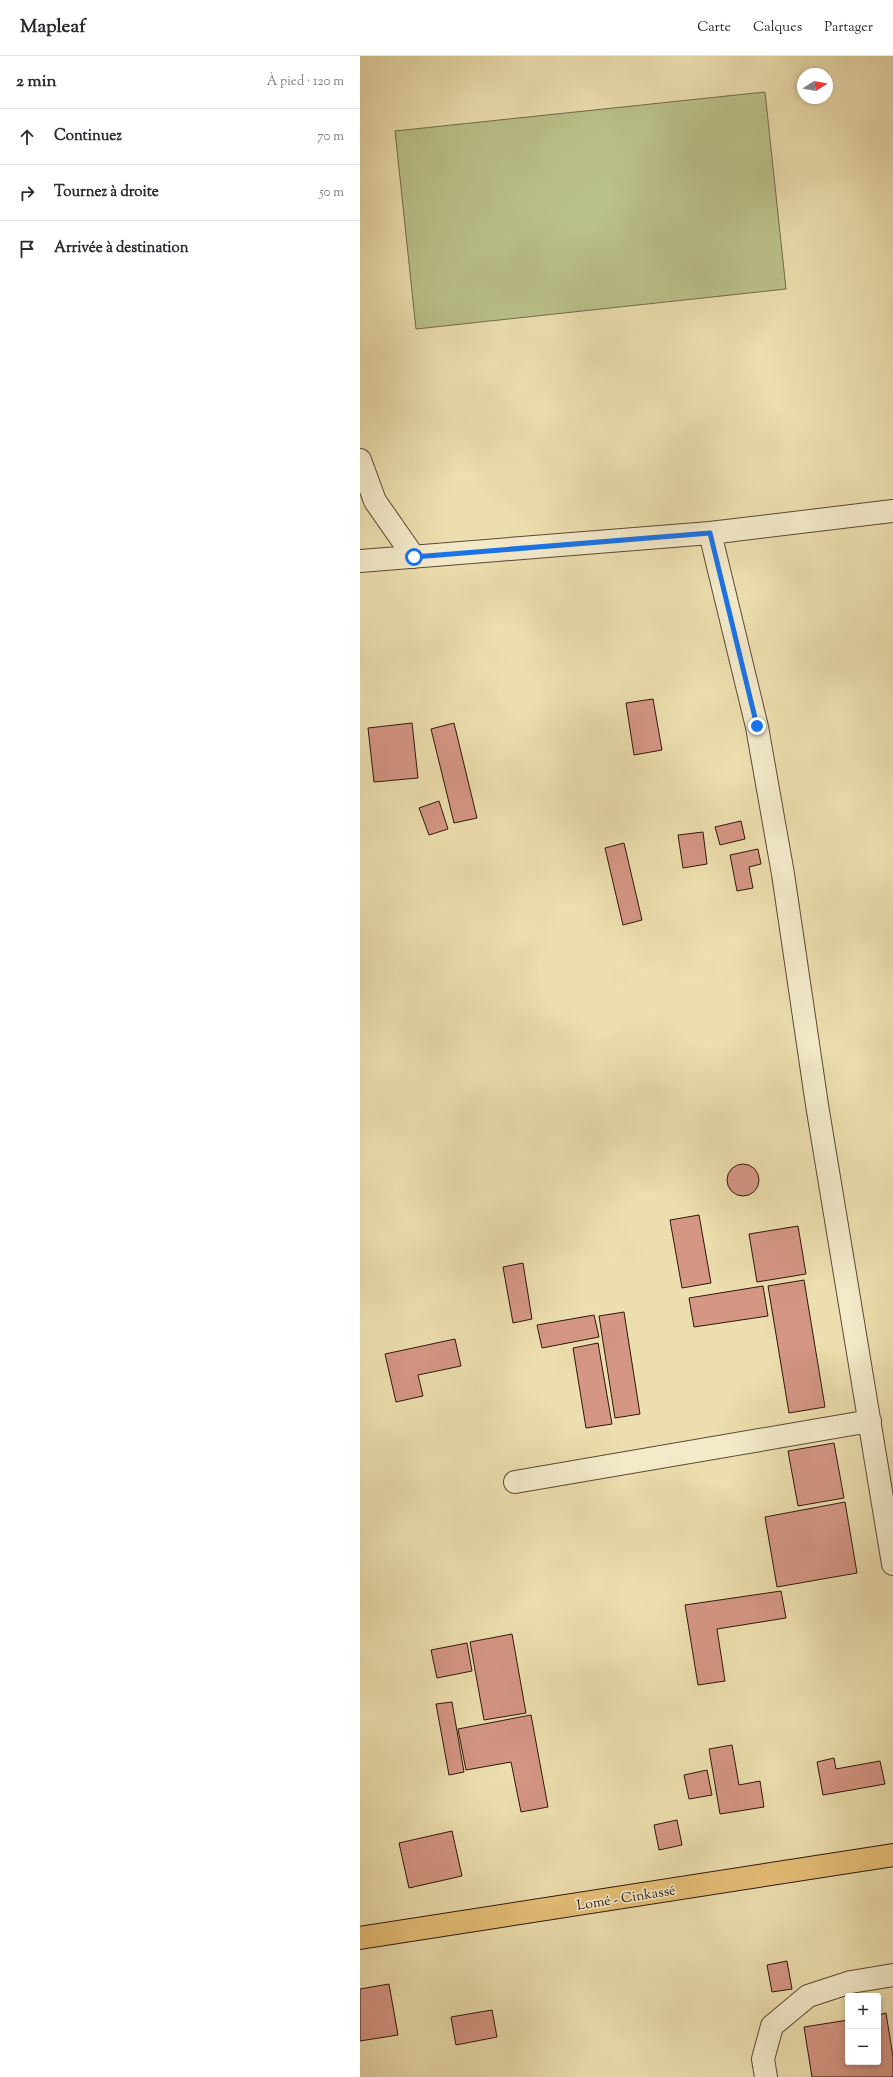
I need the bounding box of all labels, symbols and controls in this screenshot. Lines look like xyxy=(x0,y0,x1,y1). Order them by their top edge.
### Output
text: Mapleaf xyxy=(20,14,86,41)
text: Carte xyxy=(697,18,731,38)
text: Calques xyxy=(753,18,802,38)
text: Partager xyxy=(824,18,873,38)
north arrow xyxy=(797,68,833,104)
text: 2 min xyxy=(16,70,57,94)
text: À pied · 120 m xyxy=(267,73,344,91)
icon: ahead xyxy=(16,126,38,148)
text: Continuez xyxy=(54,126,122,147)
text: 70 m xyxy=(317,128,344,146)
icon: right xyxy=(16,182,38,204)
text: Tournez à droite xyxy=(54,182,159,203)
text: 50 m xyxy=(319,184,344,202)
icon: arrive xyxy=(16,238,38,260)
text: Arrivée à destination xyxy=(54,238,189,259)
route start xyxy=(405,548,423,566)
route end xyxy=(748,717,766,735)
street label: Lomé - Cinkassé xyxy=(575,1881,677,1917)
map controls xyxy=(845,1993,881,2065)
button: + xyxy=(845,1993,881,2029)
button: − xyxy=(845,2029,881,2065)

